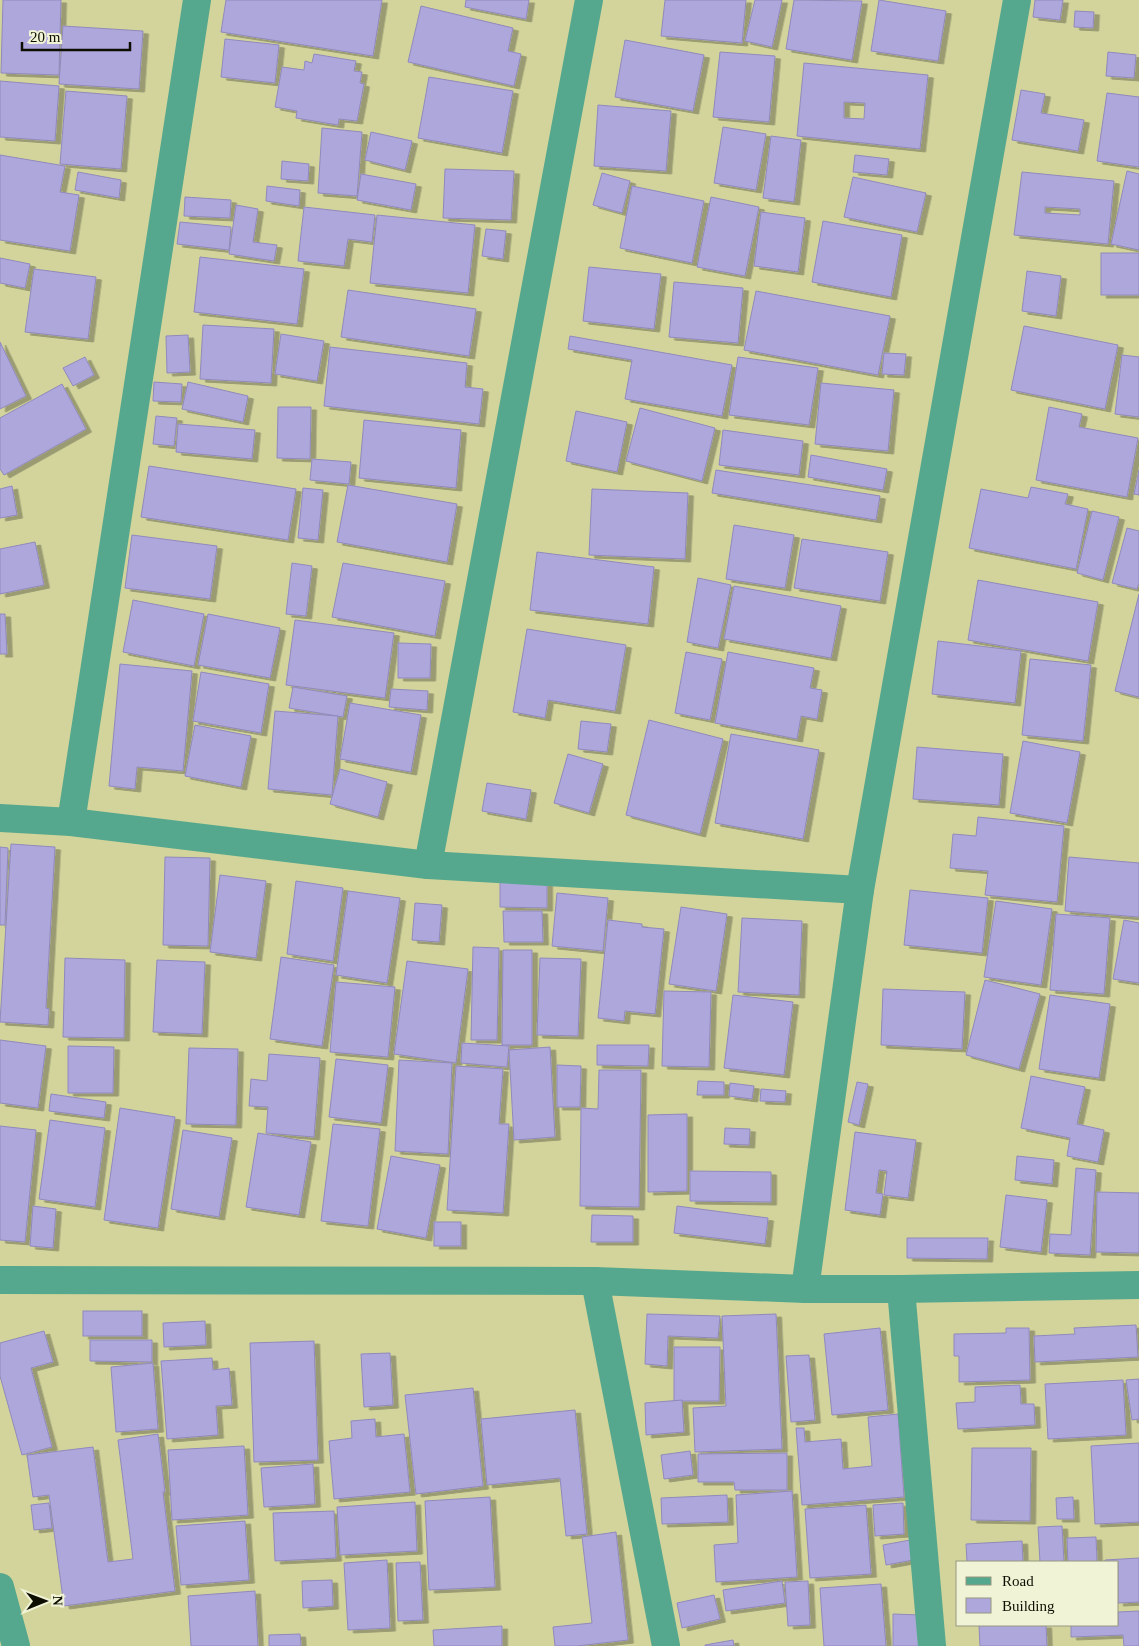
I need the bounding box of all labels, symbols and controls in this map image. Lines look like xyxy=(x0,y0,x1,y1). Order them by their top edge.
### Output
scale bar xyxy=(22,20,130,52)
text: 20 m xyxy=(30,29,61,45)
legend xyxy=(956,1561,1119,1626)
text: Road xyxy=(1002,1573,1034,1589)
north arrow xyxy=(20,1576,70,1626)
text: N xyxy=(50,1596,65,1606)
text: Building xyxy=(1002,1598,1055,1614)

